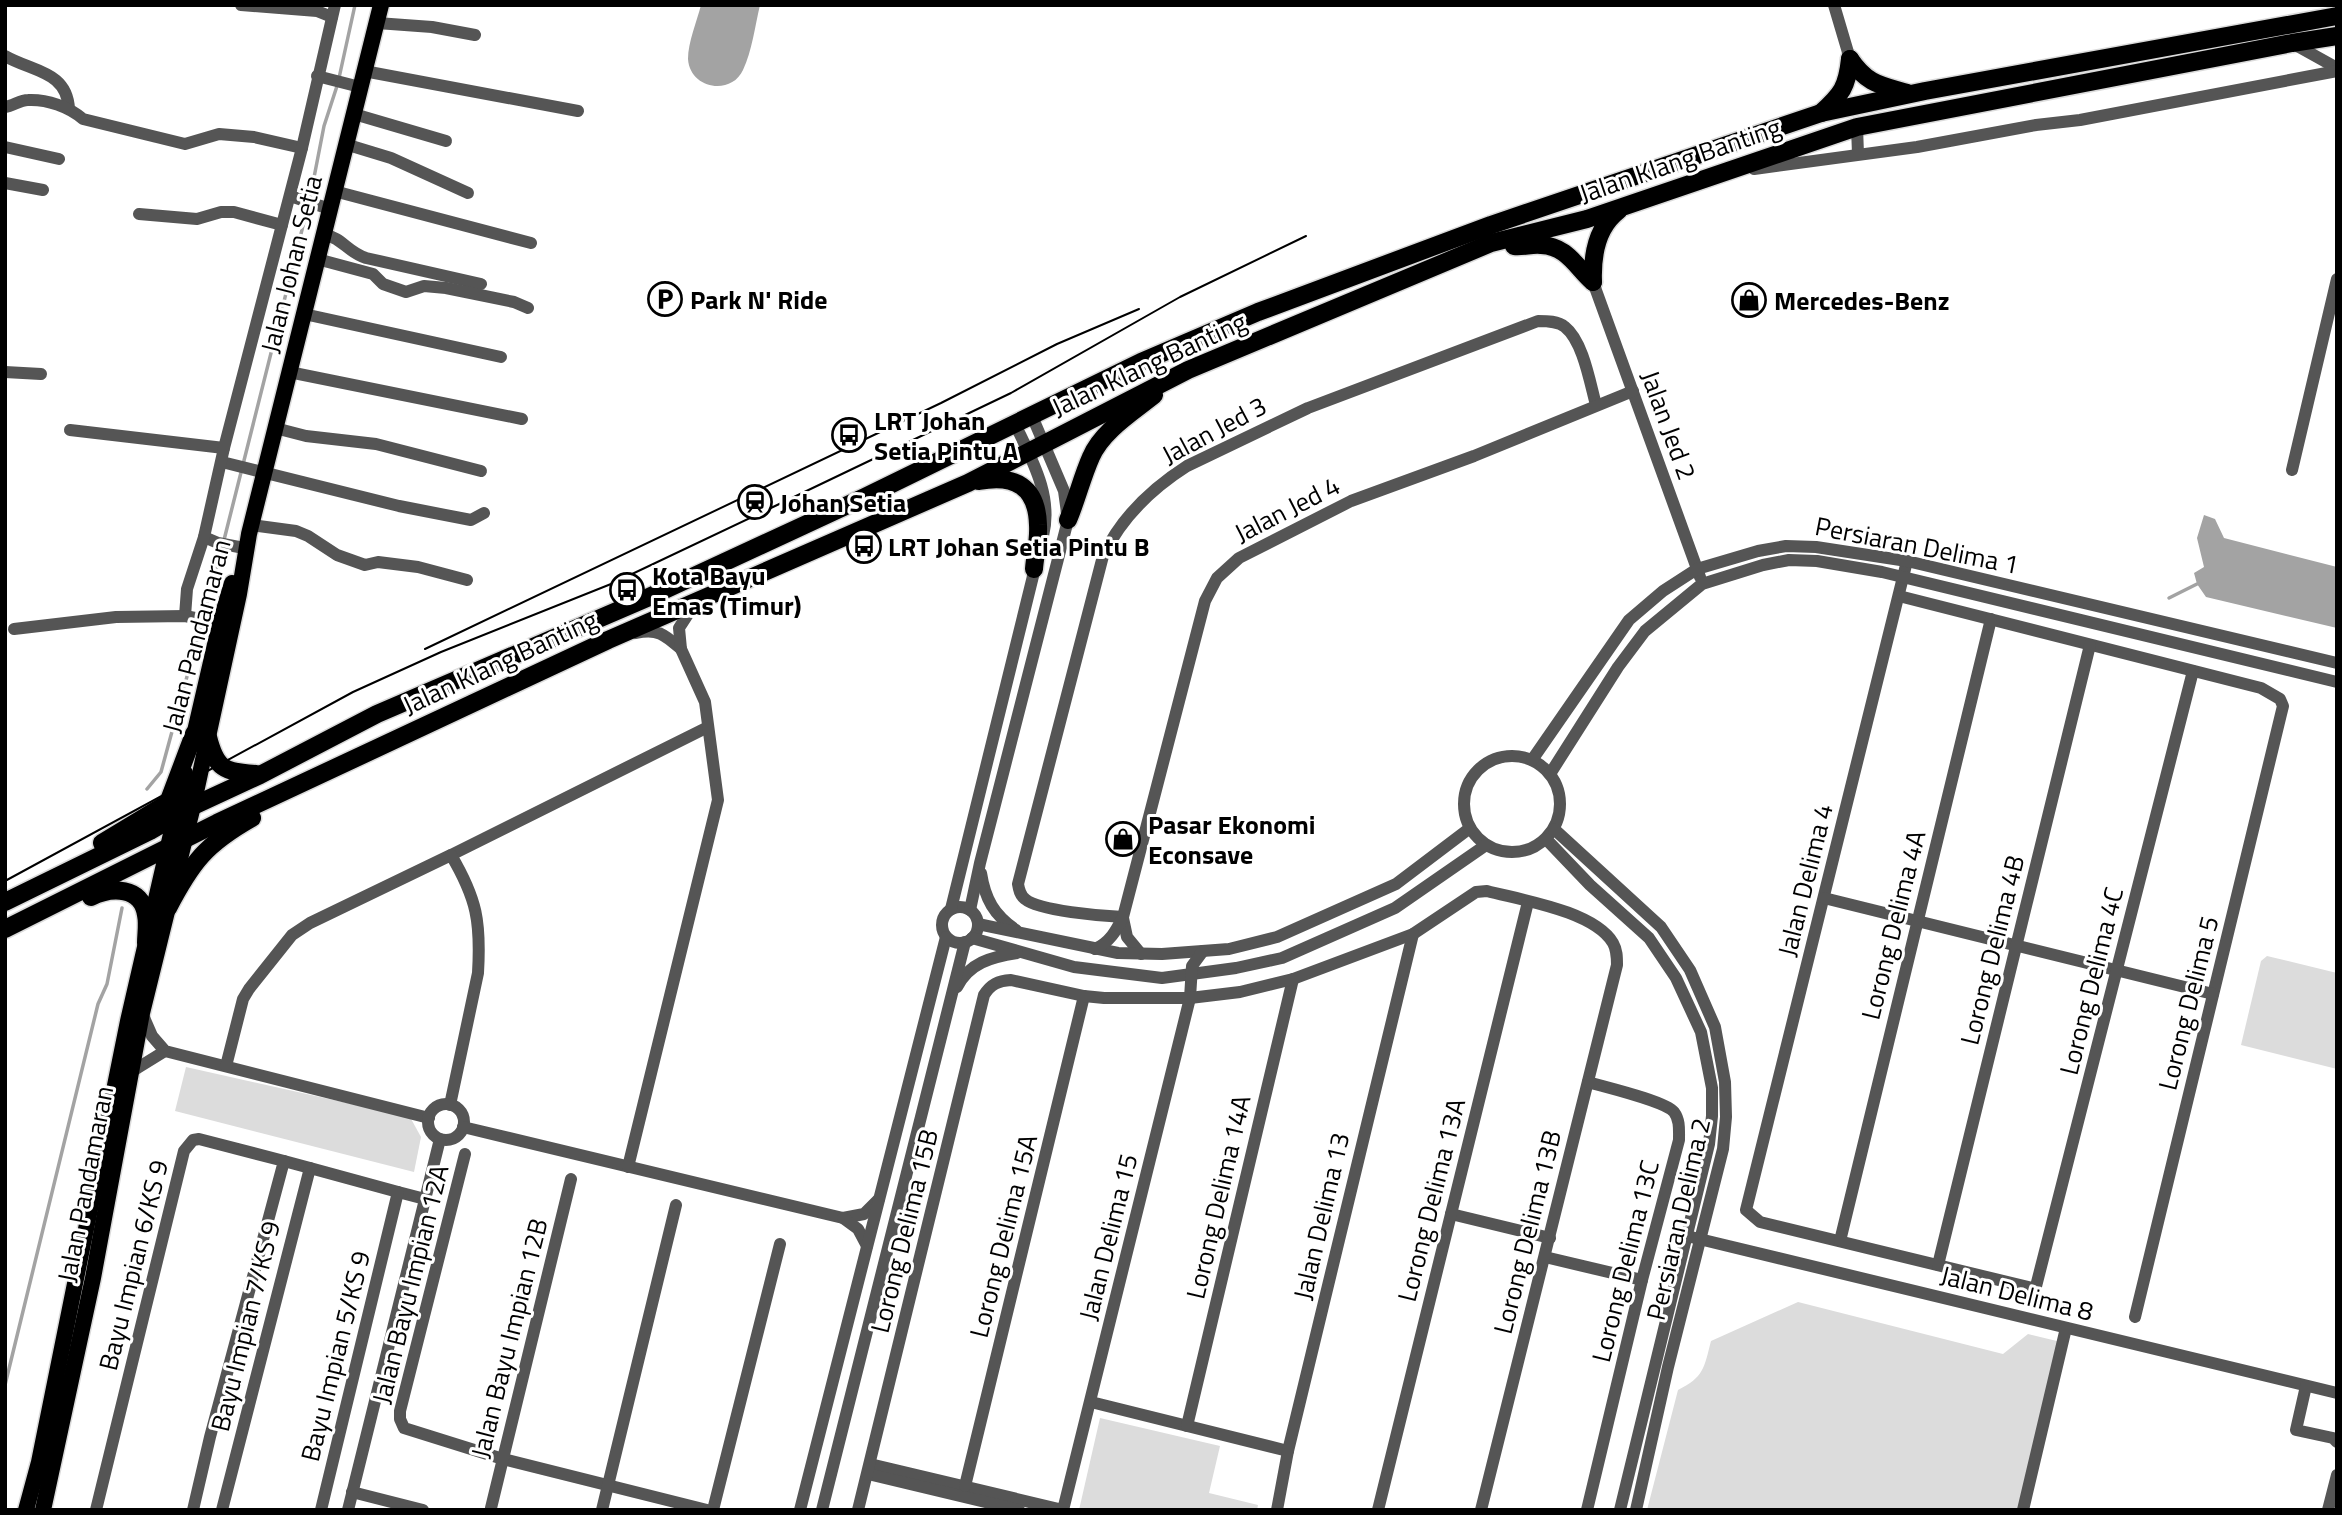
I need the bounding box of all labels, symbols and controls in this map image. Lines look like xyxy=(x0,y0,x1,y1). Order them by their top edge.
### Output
street label: Jalan Klang Banting xyxy=(1574,107,1786,213)
street label: Jalan Johan Setia xyxy=(250,171,332,357)
parking icon: Park N' Ride xyxy=(646,280,684,318)
place label: Park N' Ride xyxy=(690,280,828,319)
shop icon: Mercedes-Benz xyxy=(1730,281,1768,319)
place label: Mercedes-Benz xyxy=(1774,281,1950,320)
street label: Jalan Klang Banting xyxy=(1045,302,1253,426)
street label: Jalan Jed 2 xyxy=(1631,365,1707,485)
street label: Jalan Jed 3 xyxy=(1155,386,1273,474)
place label: LRT Johan Setia Pintu A xyxy=(874,401,1019,470)
bus stop icon: LRT Johan Setia Pintu A xyxy=(830,416,868,454)
street label: Jalan Jed 4 xyxy=(1227,466,1347,552)
station icon: Johan Setia xyxy=(736,483,774,521)
place label: Johan Setia xyxy=(780,483,906,522)
street label: Persiaran Delima 1 xyxy=(1812,506,2022,584)
bus stop icon: LRT Johan Setia Pintu B xyxy=(845,527,883,565)
place label: LRT Johan Setia Pintu B xyxy=(888,527,1149,566)
street label: Jalan Pandamaran xyxy=(151,535,241,737)
place label: Kota Bayu Emas (Timur) xyxy=(652,556,802,625)
bus stop icon: Kota Bayu Emas (Timur) xyxy=(608,571,646,609)
street label: Jalan Klang Banting xyxy=(396,600,604,724)
street label: Jalan Delima 4 xyxy=(1767,800,1843,960)
place label: Pasar Ekonomi Econsave xyxy=(1148,805,1316,874)
shop icon: Pasar Ekonomi Econsave xyxy=(1104,820,1142,858)
street label: Lorong Delima 4A xyxy=(1851,826,1935,1024)
street label: Lorong Delima 4B xyxy=(1950,851,2034,1049)
street label: Lorong Delima 4C xyxy=(2049,883,2133,1079)
street label: Lorong Delima 5 xyxy=(2148,912,2228,1094)
street label: Jalan Pandamaran xyxy=(47,1083,123,1285)
street label: Lorong Delima 14A xyxy=(1176,1091,1260,1303)
street label: Lorong Delima 13A xyxy=(1387,1094,1475,1306)
street label: Persiaran Delima 2 xyxy=(1636,1114,1720,1324)
street label: Lorong Delima 15B xyxy=(860,1125,948,1337)
street label: Lorong Delima 13B xyxy=(1483,1126,1571,1338)
street label: Jalan Delima 13 xyxy=(1283,1129,1359,1303)
street label: Lorong Delima 15A xyxy=(959,1130,1047,1342)
street label: Jalan Delima 15 xyxy=(1068,1150,1148,1324)
street label: Bayu Impian 6/KS 9 xyxy=(88,1156,178,1374)
street label: Lorong Delima 13C xyxy=(1581,1156,1669,1366)
street label: Jalan Bayu Impian 12A xyxy=(361,1160,459,1408)
street label: Jalan Bayu Impian 12B xyxy=(460,1214,558,1462)
street label: Bayu Impian 7/KS 9 xyxy=(200,1217,290,1435)
street label: Bayu Impian 5/KS 9 xyxy=(290,1247,380,1465)
street label: Jalan Delima 8 xyxy=(1937,1255,2097,1331)

